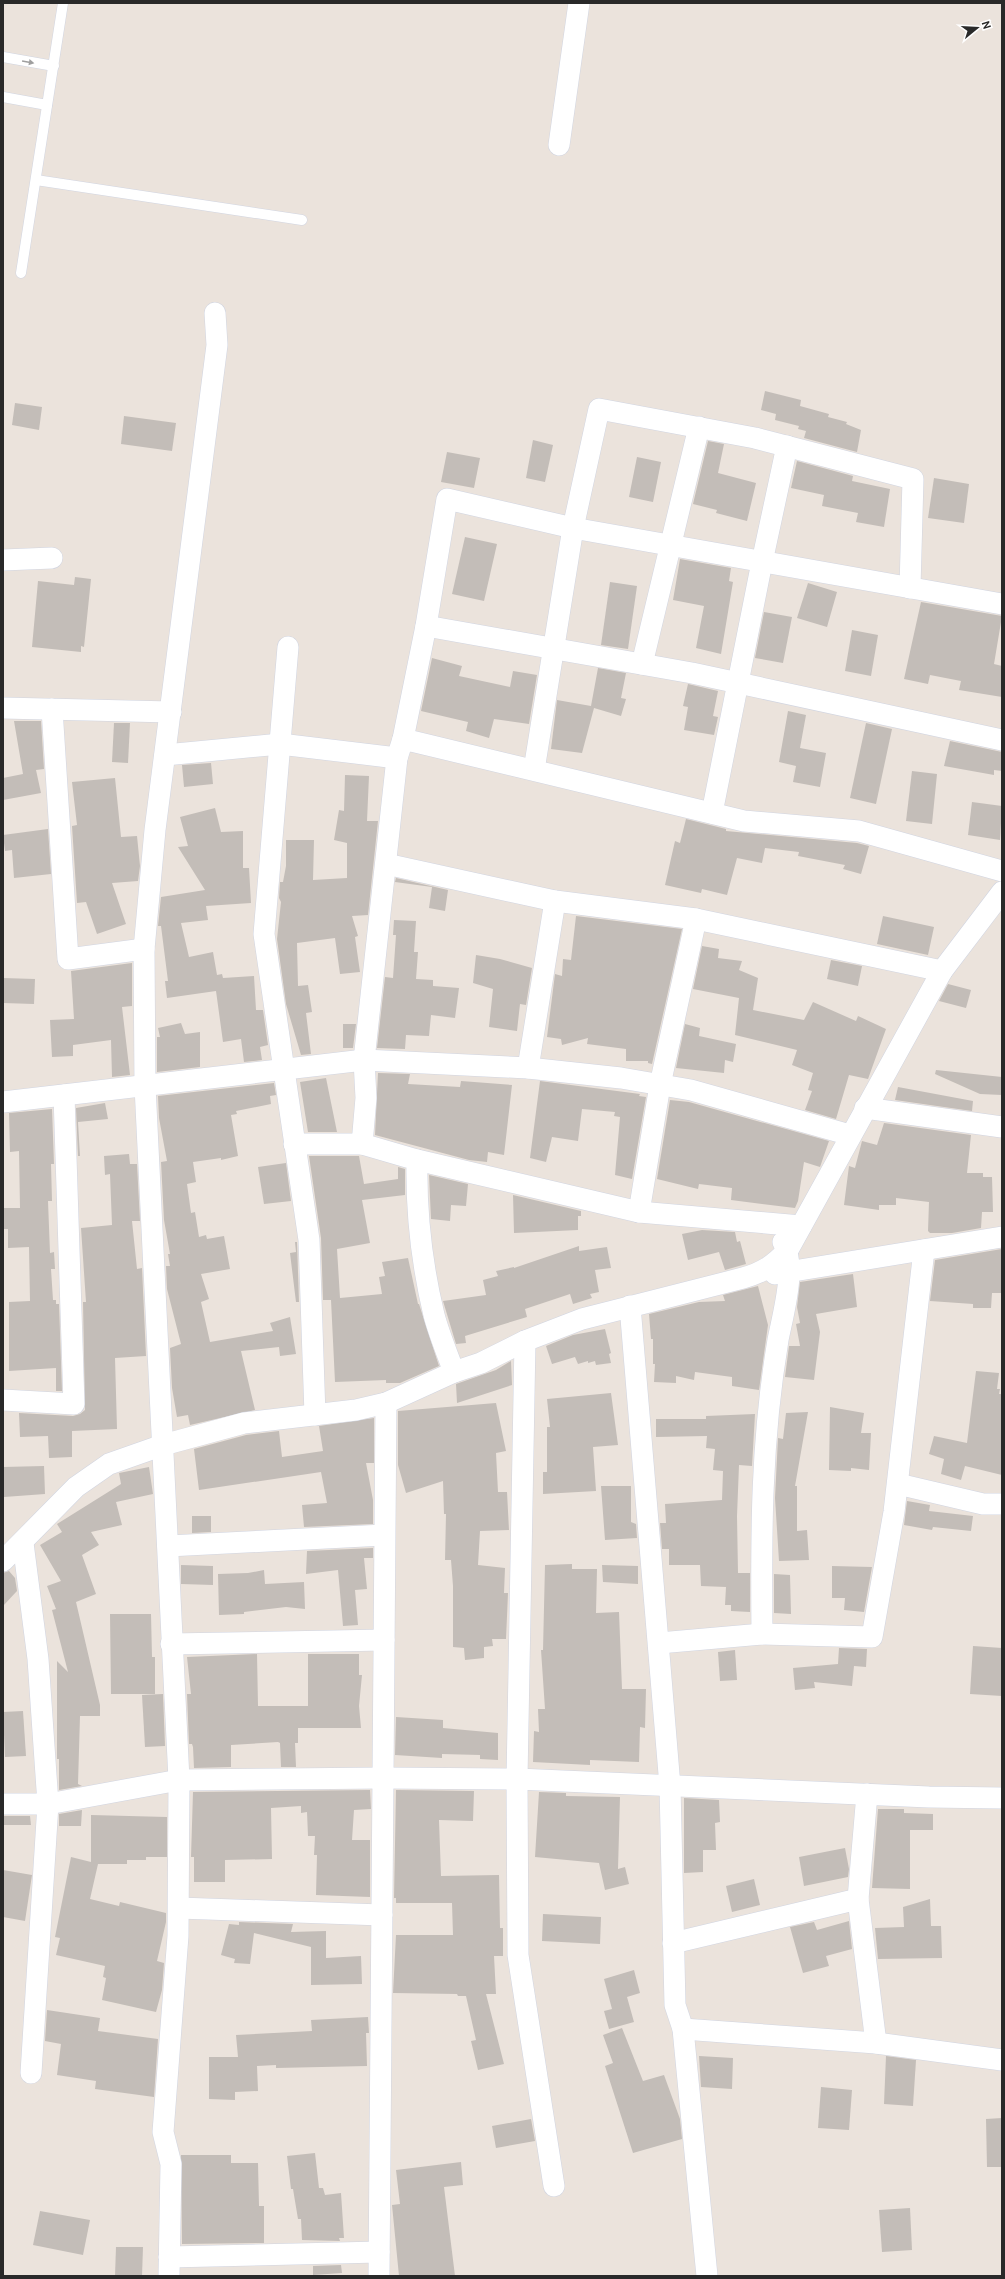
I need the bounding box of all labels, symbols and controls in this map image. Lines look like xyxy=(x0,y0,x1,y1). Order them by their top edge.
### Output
north arrow xyxy=(957,8,997,48)
text: N xyxy=(979,19,994,31)
one-way arrow xyxy=(22,59,34,65)

